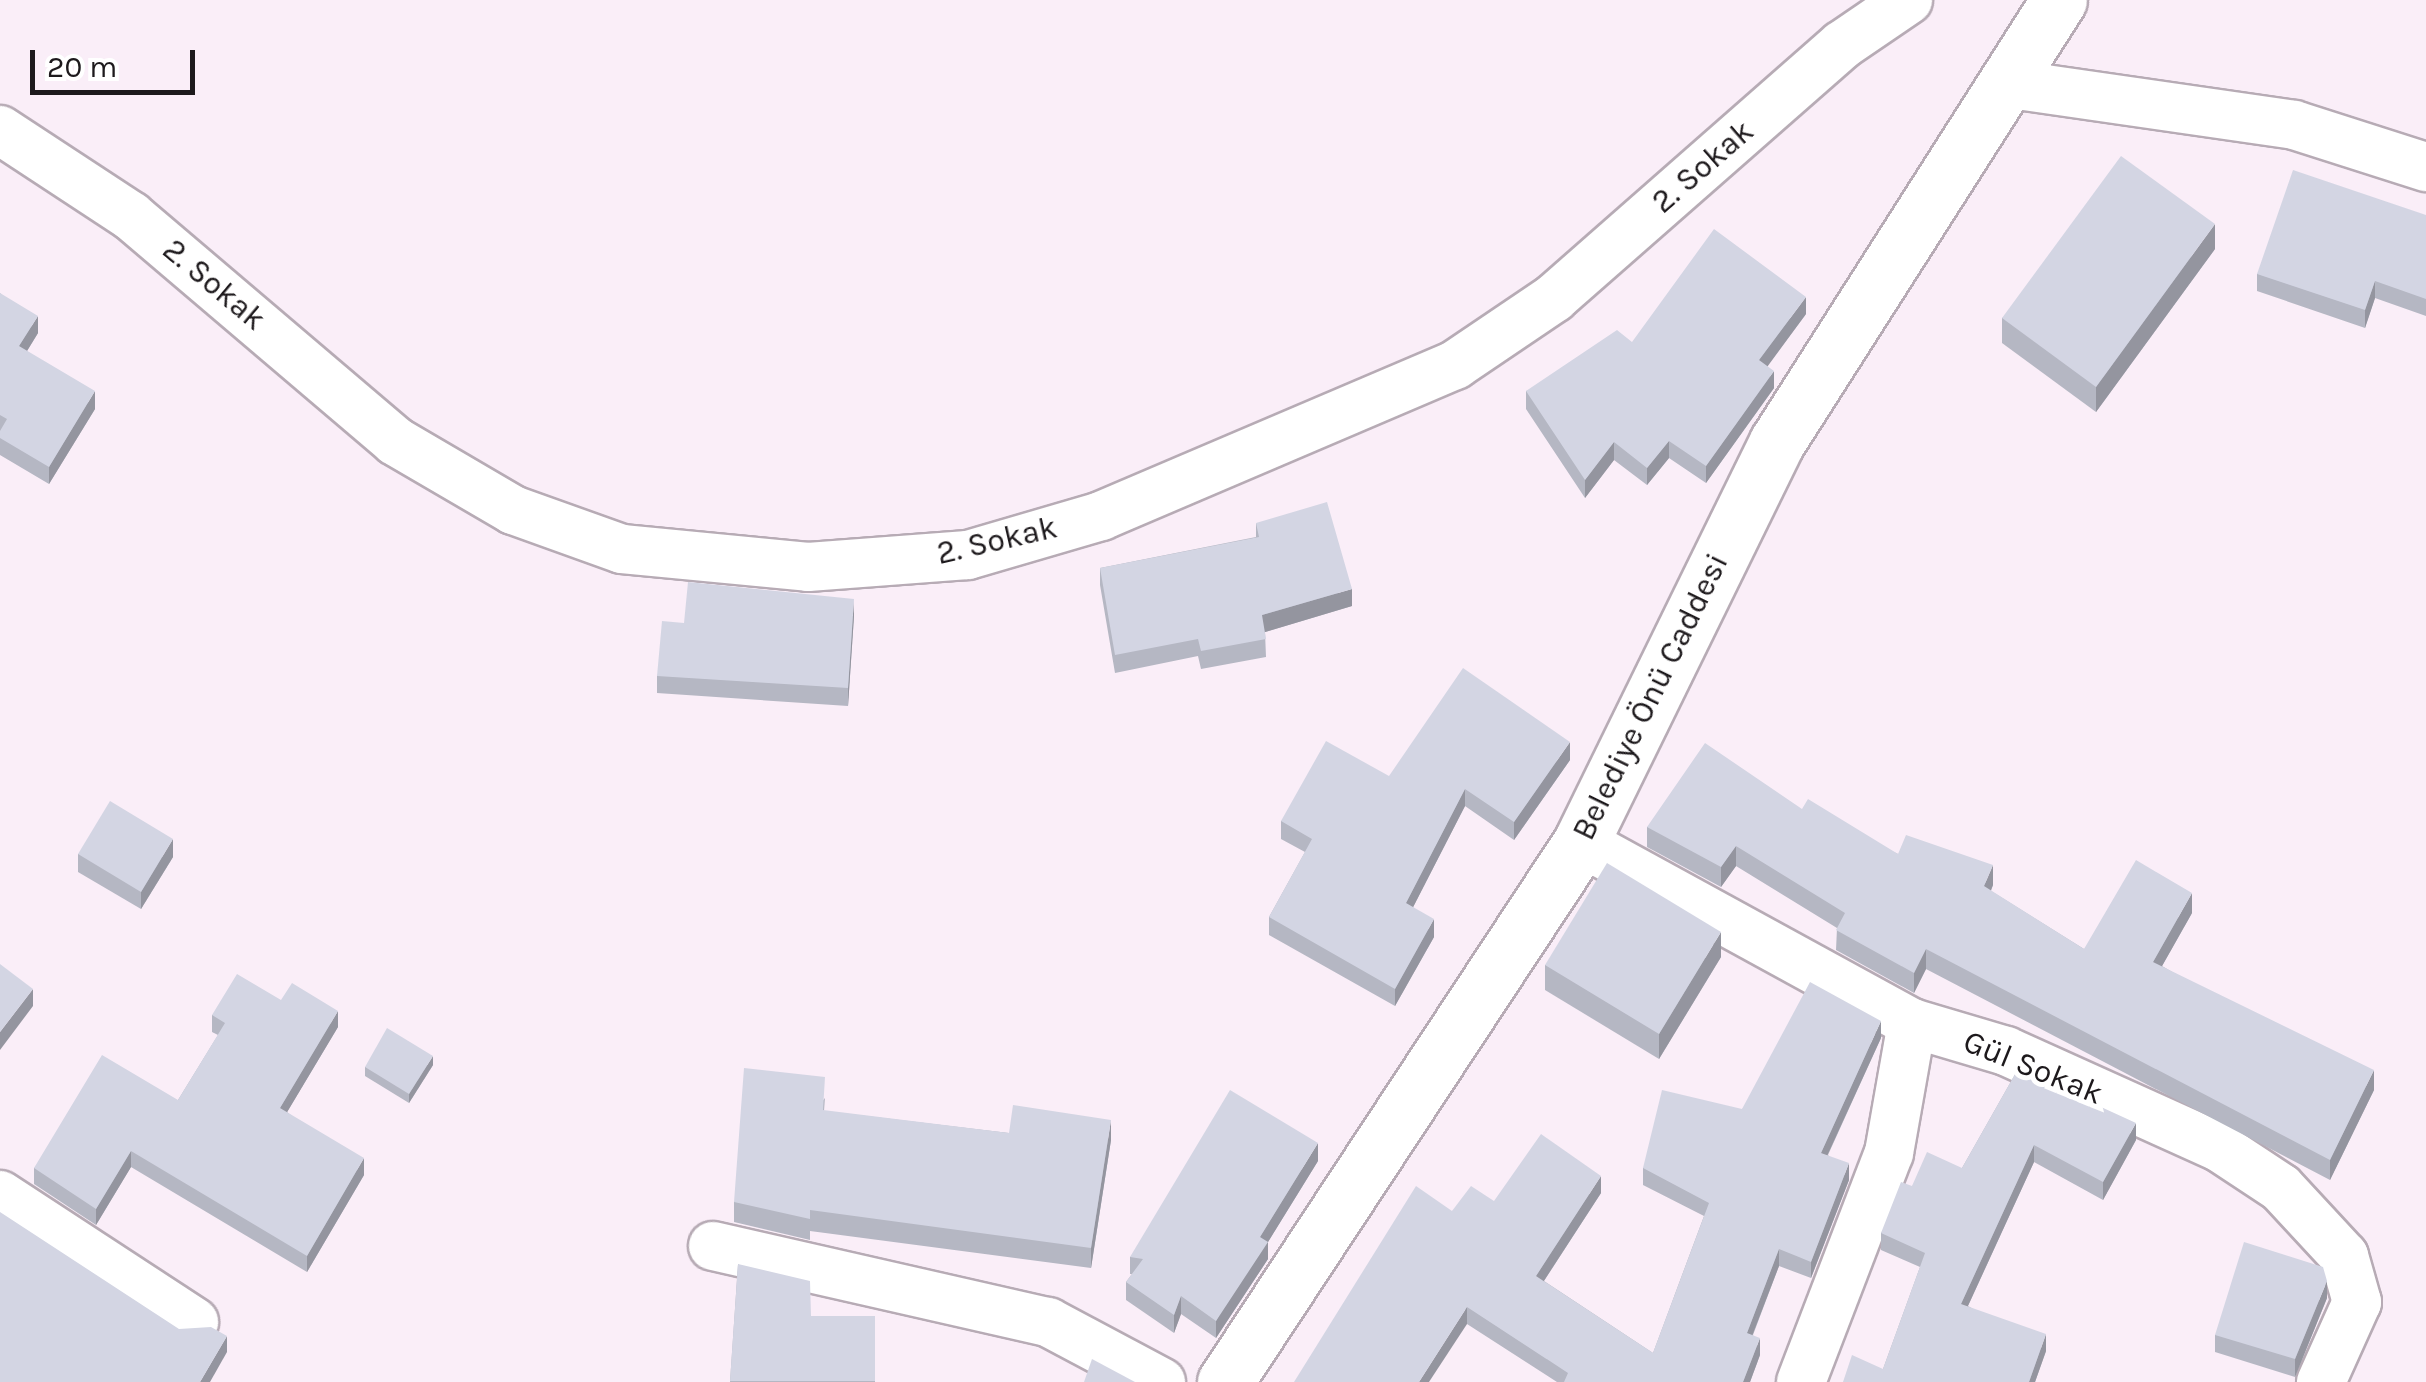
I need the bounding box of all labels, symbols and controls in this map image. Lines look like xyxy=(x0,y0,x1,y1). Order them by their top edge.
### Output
scale bar xyxy=(35,30,200,92)
text: 20 m xyxy=(47,49,117,85)
street label: 2. Sokak xyxy=(1644,112,1762,222)
street label: 2. Sokak xyxy=(155,231,273,339)
street label: 2. Sokak xyxy=(933,509,1061,573)
street label: Belediye Önü Caddesi xyxy=(1565,547,1737,847)
street label: Gül Sokak xyxy=(1958,1023,2108,1113)

